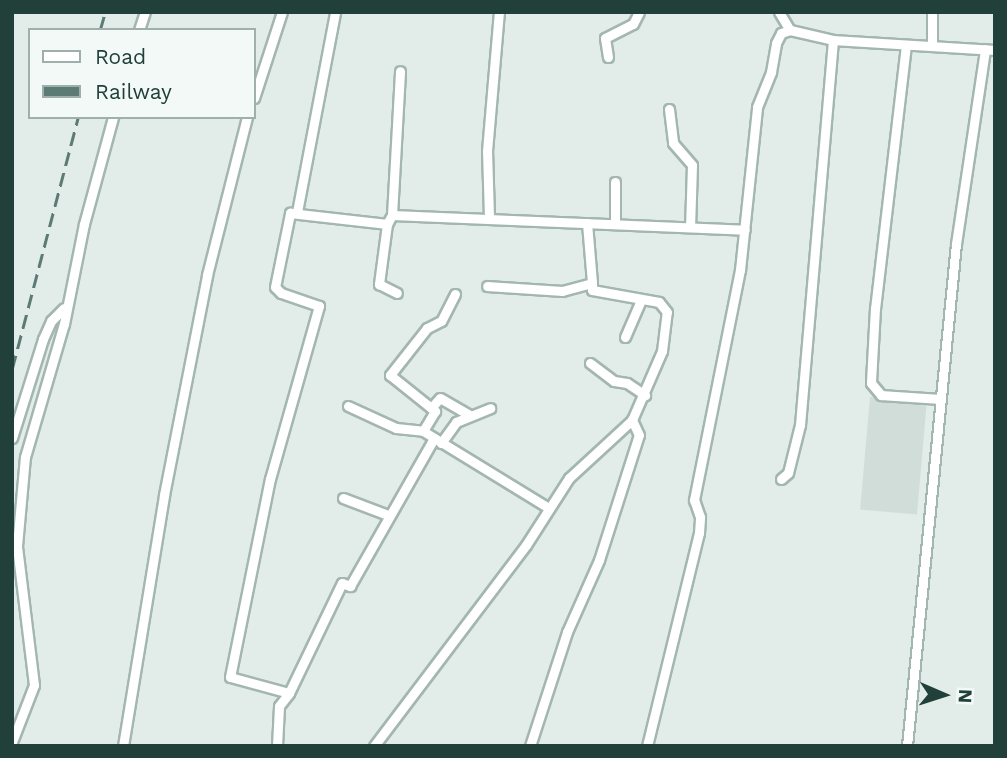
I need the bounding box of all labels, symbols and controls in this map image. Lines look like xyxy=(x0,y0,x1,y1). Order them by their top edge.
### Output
legend xyxy=(28,28,256,119)
text: Road xyxy=(95,44,146,69)
text: Railway xyxy=(95,79,172,104)
north arrow xyxy=(909,660,979,730)
text: N xyxy=(954,688,977,704)

